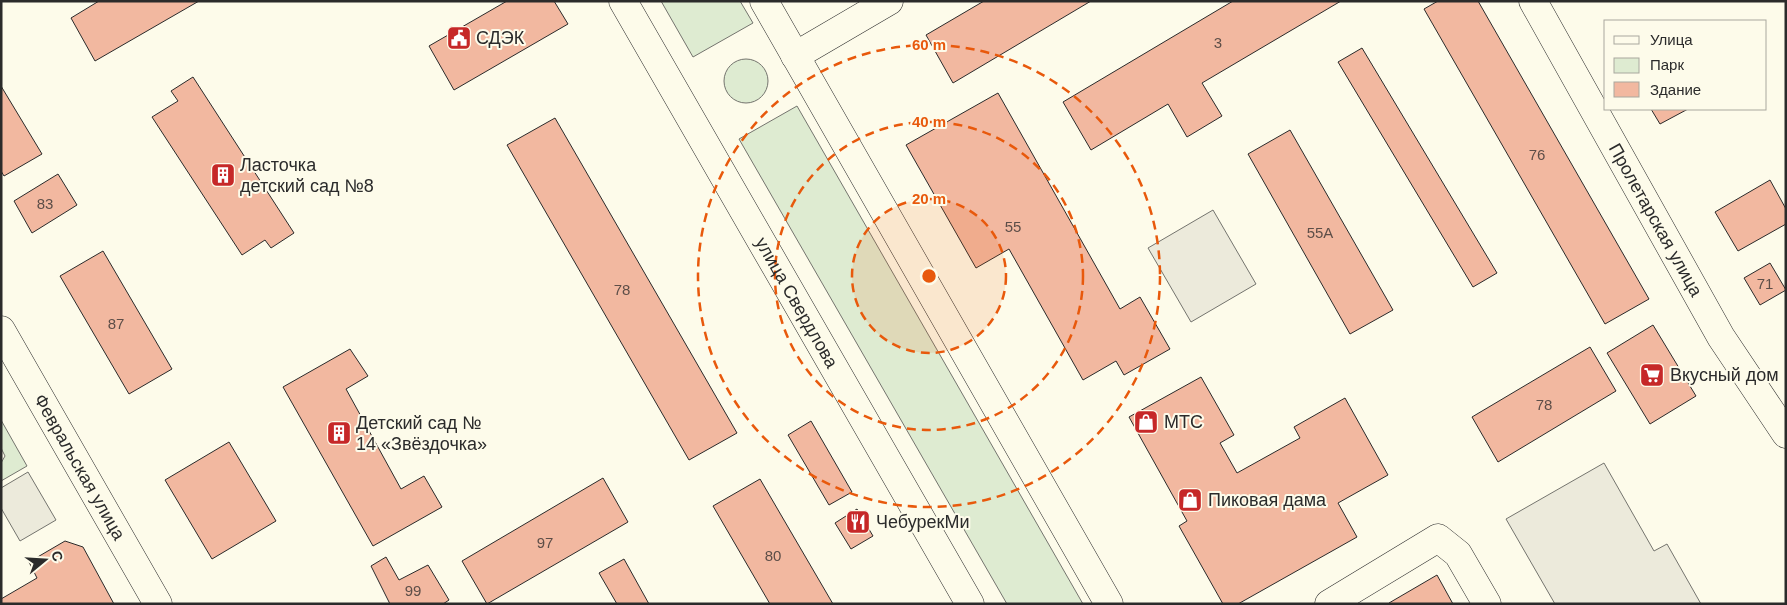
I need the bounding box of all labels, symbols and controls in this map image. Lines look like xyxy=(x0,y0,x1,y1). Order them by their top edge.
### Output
legend xyxy=(1604,20,1767,110)
public building icon: СДЭК xyxy=(446,25,472,51)
place label: СДЭК xyxy=(476,28,525,48)
text: Улица xyxy=(1650,31,1693,48)
house number: 3 xyxy=(1214,34,1222,51)
text: 60 m xyxy=(912,36,946,53)
text: Парк xyxy=(1650,56,1684,73)
text: Здание xyxy=(1650,81,1701,98)
text: 40 m xyxy=(912,113,946,130)
street label: Пролетарская улица xyxy=(1605,140,1707,301)
house number: 76 xyxy=(1529,146,1545,163)
place label: Ласточка детский сад №8 xyxy=(240,155,374,196)
building icon: Ласточка детский сад №8 xyxy=(210,162,236,188)
text: 20 m xyxy=(912,190,946,207)
house number: 83 xyxy=(37,195,53,212)
house number: 55 xyxy=(1005,218,1021,235)
house number: 55А xyxy=(1307,224,1333,241)
street label: улица Свердлова xyxy=(751,234,842,372)
centre of rings xyxy=(920,267,938,285)
house number: 71 xyxy=(1757,275,1773,292)
house number: 78 xyxy=(614,281,630,298)
house number: 87 xyxy=(108,315,124,332)
supermarket icon: Вкусный дом xyxy=(1639,362,1665,388)
place label: Вкусный дом xyxy=(1670,365,1779,385)
street label: Февральская улица xyxy=(30,391,130,544)
house number: 78 xyxy=(1536,396,1552,413)
shop icon: МТС xyxy=(1133,409,1159,435)
place label: МТС xyxy=(1164,412,1203,432)
place label: Детский сад № 14 «Звёздочка» xyxy=(356,413,487,454)
building icon: Детский сад № 14 «Звёздочка» xyxy=(326,420,352,446)
shop icon: Пиковая дама xyxy=(1177,487,1203,513)
place label: Пиковая дама xyxy=(1208,490,1327,510)
restaurant icon: ЧебурекМи xyxy=(845,509,871,535)
place label: ЧебурекМи xyxy=(876,512,969,532)
house number: 97 xyxy=(537,534,553,551)
north arrow xyxy=(20,535,70,585)
house number: 80 xyxy=(765,547,781,564)
text: С xyxy=(48,549,67,563)
house number: 99 xyxy=(405,582,421,599)

